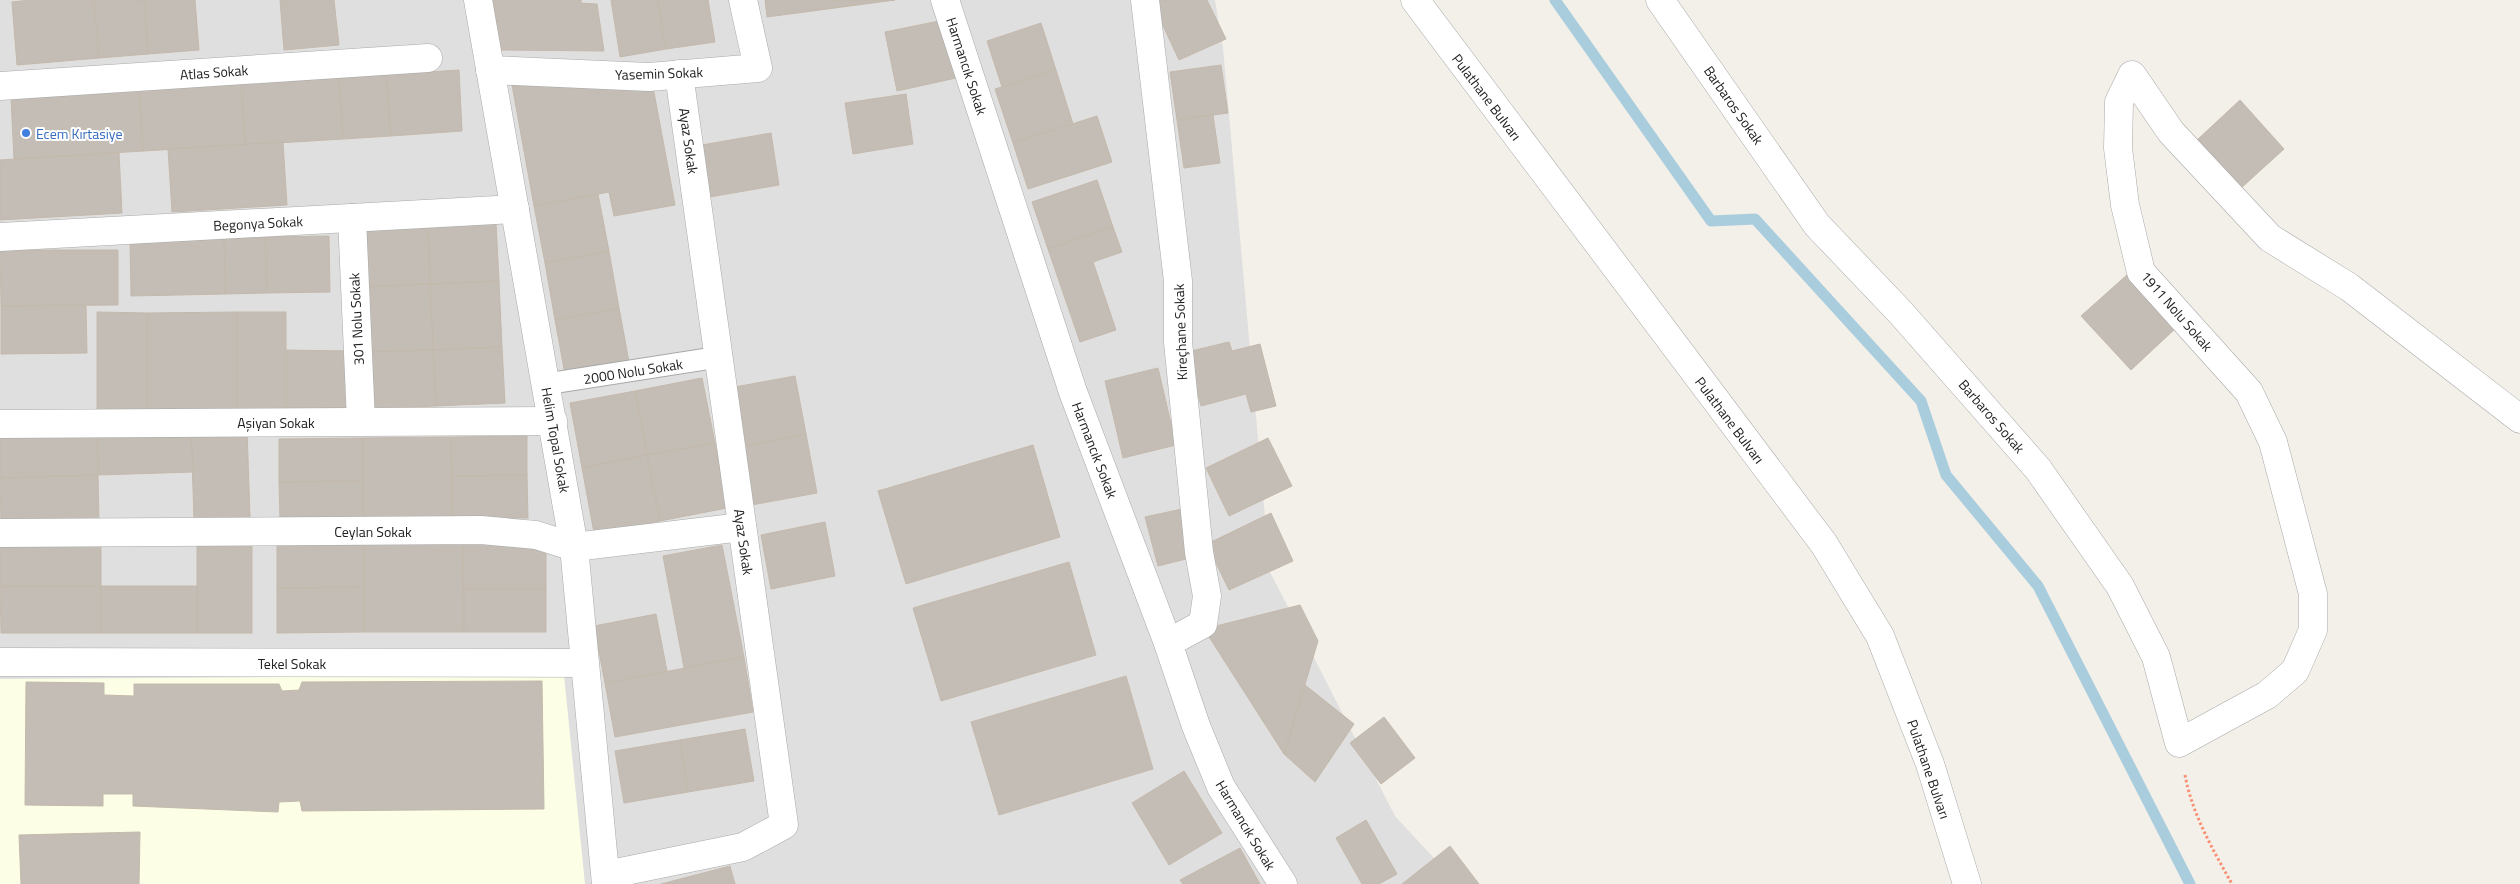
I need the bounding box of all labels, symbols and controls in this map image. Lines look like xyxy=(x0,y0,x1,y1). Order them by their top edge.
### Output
street label: Harmancık Sokak xyxy=(941,14,993,118)
street label: Pulathane Bulvarı xyxy=(1447,49,1527,145)
street label: Atlas Sokak xyxy=(179,59,249,85)
street label: Yasemin Sokak xyxy=(615,61,704,85)
street label: Barbaros Sokak xyxy=(1699,61,1769,149)
street label: Ayaz Sokak xyxy=(674,107,704,176)
place label: Ecem Kırtasiye xyxy=(36,123,123,144)
marker: Ecem Kırtasiye xyxy=(20,127,32,139)
street label: Begonya Sokak xyxy=(213,210,304,236)
street label: 1911 Nolu Sokak xyxy=(2136,266,2218,356)
street label: 301 Nolu Sokak xyxy=(343,272,369,366)
street label: Kireçhane Sokak xyxy=(1168,283,1192,381)
street label: 2000 Nolu Sokak xyxy=(582,353,684,389)
street label: Pulathane Bulvarı xyxy=(1690,372,1770,468)
street label: Barbaros Sokak xyxy=(1954,374,2030,458)
street label: Helim Topal Sokak xyxy=(536,385,576,495)
street label: Harmancık Sokak xyxy=(1067,399,1123,502)
street label: Aşiyan Sokak xyxy=(237,412,315,433)
street label: Ayaz Sokak xyxy=(729,508,759,577)
street label: Ceylan Sokak xyxy=(334,521,412,542)
street label: Tekel Sokak xyxy=(258,653,327,674)
street label: Pulathane Bulvarı xyxy=(1902,716,1956,822)
street label: Harmancık Sokak xyxy=(1211,776,1281,874)

